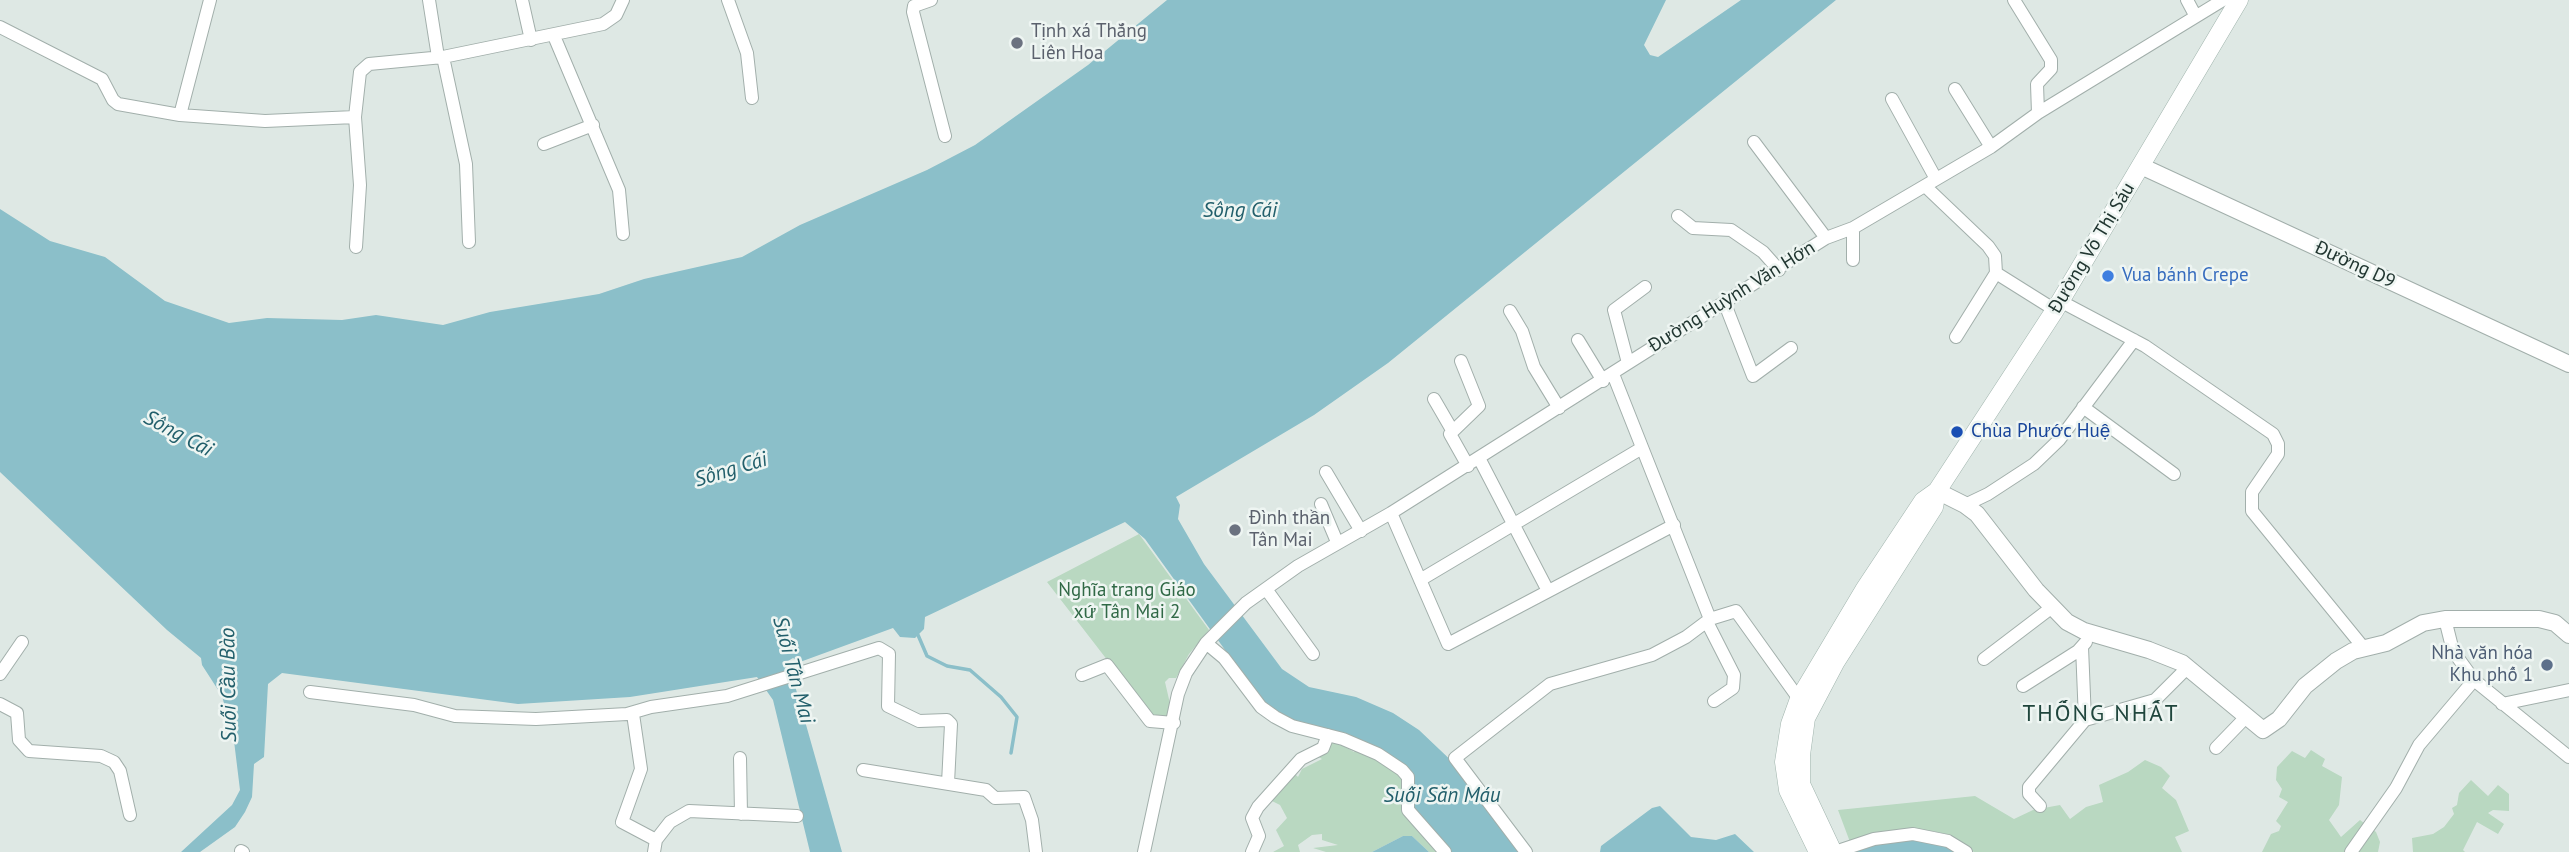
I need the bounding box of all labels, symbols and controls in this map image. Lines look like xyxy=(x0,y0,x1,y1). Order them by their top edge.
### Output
place label: Tịnh xá Thắng Liên Hoa xyxy=(1031,21,1147,65)
marker: Tịnh xá Thắng Liên Hoa xyxy=(1009,35,1025,51)
street label: Đường Võ Thị Sáu xyxy=(2044,179,2140,317)
water label: Sông Cái xyxy=(1203,198,1277,224)
street label: Đường Huỳnh Văn Hớn xyxy=(1644,236,1820,358)
street label: Đường D9 xyxy=(2311,236,2399,294)
place label: Vua bánh Crepe xyxy=(2122,265,2249,287)
marker: Vua bánh Crepe xyxy=(2100,268,2116,284)
water label: Sông Cái xyxy=(139,405,217,463)
place label: Chùa Phước Huệ xyxy=(1971,421,2110,443)
marker: Chùa Phước Huệ xyxy=(1949,424,1965,440)
water label: Sông Cái xyxy=(692,447,770,493)
place label: Đình thần Tân Mai xyxy=(1249,508,1330,552)
marker: Đình thần Tân Mai xyxy=(1227,522,1243,538)
park label: Nghĩa trang Giáo xứ Tân Mai 2 xyxy=(1058,580,1196,624)
water label: Suối Tân Mai xyxy=(767,614,819,726)
water label: Suối Cầu Bào xyxy=(215,627,243,743)
place label: Nhà văn hóa Khu phố 1 xyxy=(2431,643,2533,687)
marker: Nhà văn hóa Khu phố 1 xyxy=(2539,657,2555,673)
district label: THỐNG NHẤT xyxy=(2024,700,2178,728)
water label: Suối Săn Máu xyxy=(1383,783,1501,809)

